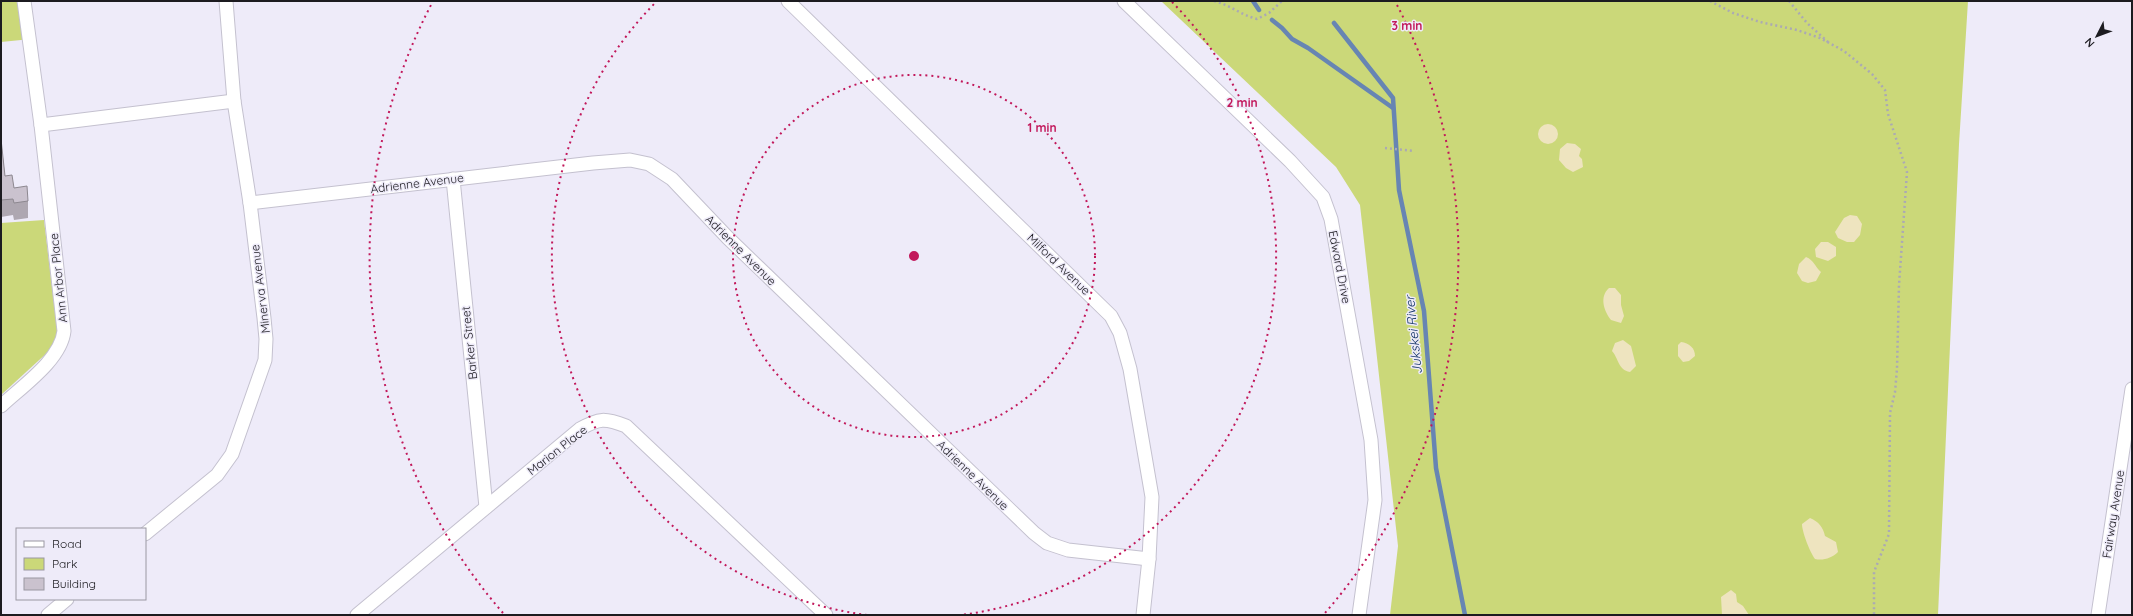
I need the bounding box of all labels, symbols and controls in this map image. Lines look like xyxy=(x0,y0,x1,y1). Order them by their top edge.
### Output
north arrow xyxy=(2077,16,2117,56)
text: 3 min xyxy=(1392,18,1422,33)
text: N xyxy=(2082,35,2097,50)
text: 2 min xyxy=(1226,95,1258,110)
text: 1 min xyxy=(1027,120,1057,135)
street label: Adrienne Avenue xyxy=(369,170,465,196)
street label: Adrienne Avenue xyxy=(702,211,780,289)
street label: Edward Drive xyxy=(1326,229,1354,305)
street label: Milford Avenue xyxy=(1024,230,1094,298)
street label: Ann Arbor Place xyxy=(46,232,70,323)
street label: Minerva Avenue xyxy=(247,244,273,334)
centre of rings xyxy=(907,249,921,263)
water label: Jukskei River xyxy=(1401,293,1425,375)
street label: Barker Street xyxy=(458,306,480,380)
street label: Marion Place xyxy=(524,422,590,478)
street label: Adrienne Avenue xyxy=(934,437,1012,513)
street label: Fairway Avenue xyxy=(2099,469,2127,559)
legend xyxy=(16,528,146,600)
text: Road xyxy=(52,536,82,551)
text: Park xyxy=(52,556,77,571)
text: Building xyxy=(52,576,96,591)

